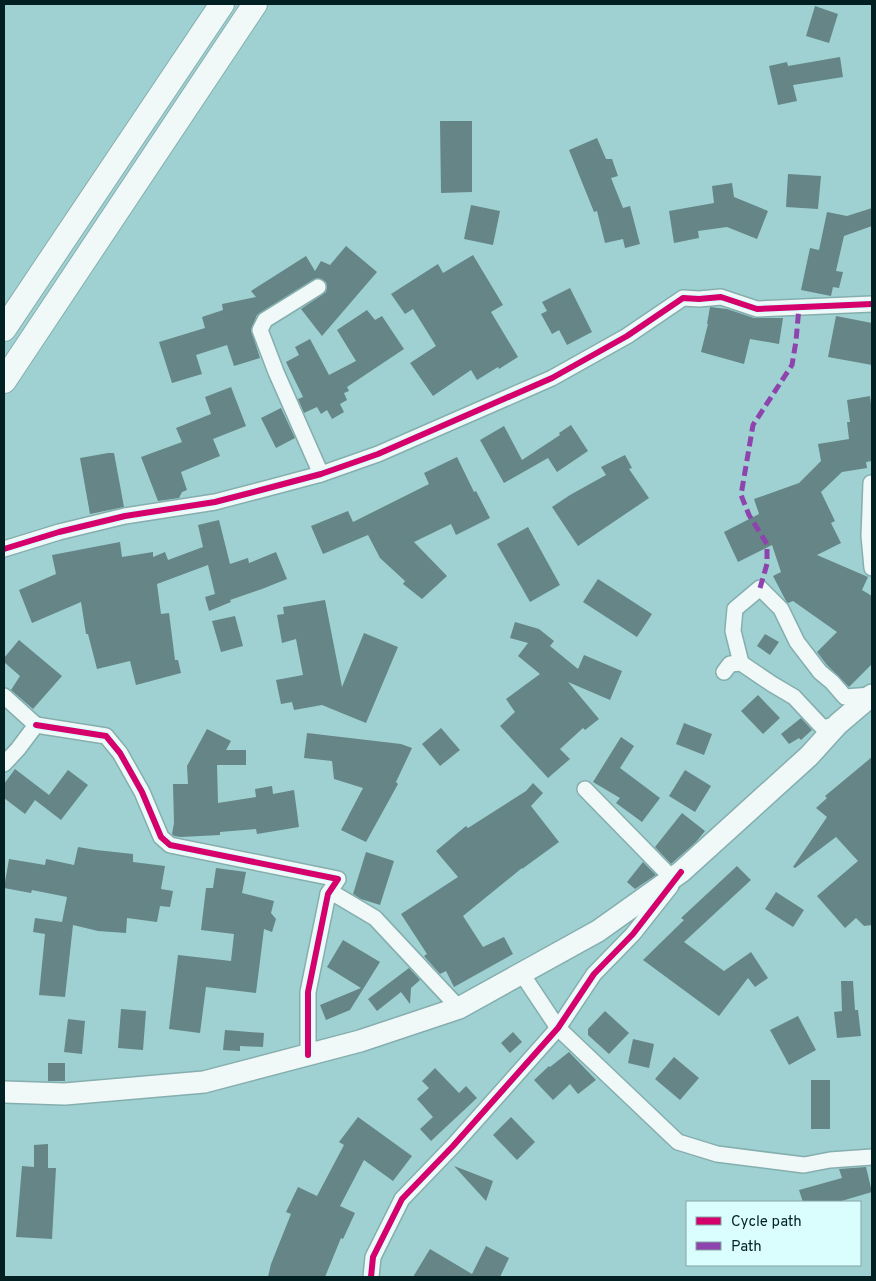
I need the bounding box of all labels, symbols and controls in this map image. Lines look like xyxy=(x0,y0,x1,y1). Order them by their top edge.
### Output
legend xyxy=(686,1201,861,1266)
text: Cycle path xyxy=(731,1213,802,1232)
text: Path xyxy=(731,1238,762,1257)

